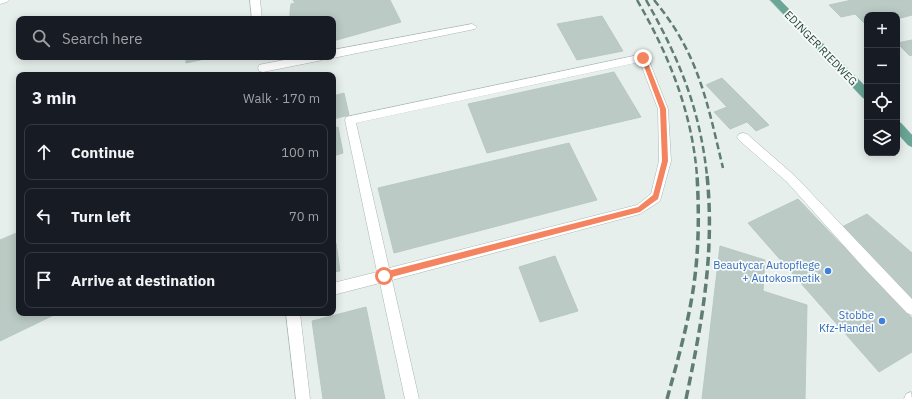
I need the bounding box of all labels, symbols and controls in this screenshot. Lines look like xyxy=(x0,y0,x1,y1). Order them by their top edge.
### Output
street label: EDINGER RIEDWEG xyxy=(782,8,860,88)
map controls xyxy=(864,12,900,156)
button: + xyxy=(864,12,900,48)
search box xyxy=(16,16,336,60)
icon: search xyxy=(30,27,52,49)
text: Search here xyxy=(62,29,142,48)
button: − xyxy=(864,48,900,84)
route end xyxy=(634,49,652,67)
button: locate xyxy=(864,84,900,120)
text: 3 min xyxy=(32,87,76,109)
text: Walk · 170 m xyxy=(243,90,320,107)
button: layers xyxy=(864,120,900,156)
icon: ahead xyxy=(33,141,55,163)
text: Continue xyxy=(71,143,135,162)
text: 100 m xyxy=(281,144,319,161)
icon: left xyxy=(33,205,55,227)
text: Turn left xyxy=(71,207,131,226)
text: 70 m xyxy=(289,208,319,225)
place label: Beautycar Autopflege + Autokosmetik xyxy=(713,258,820,285)
marker: Beautycar Autopflege + Autokosmetik xyxy=(823,266,833,276)
route start xyxy=(375,267,393,285)
icon: arrive xyxy=(33,269,55,291)
text: Arrive at destination xyxy=(71,271,215,290)
place label: Stobbe Kfz-Handel xyxy=(819,308,874,335)
marker: Stobbe Kfz-Handel xyxy=(877,316,887,326)

